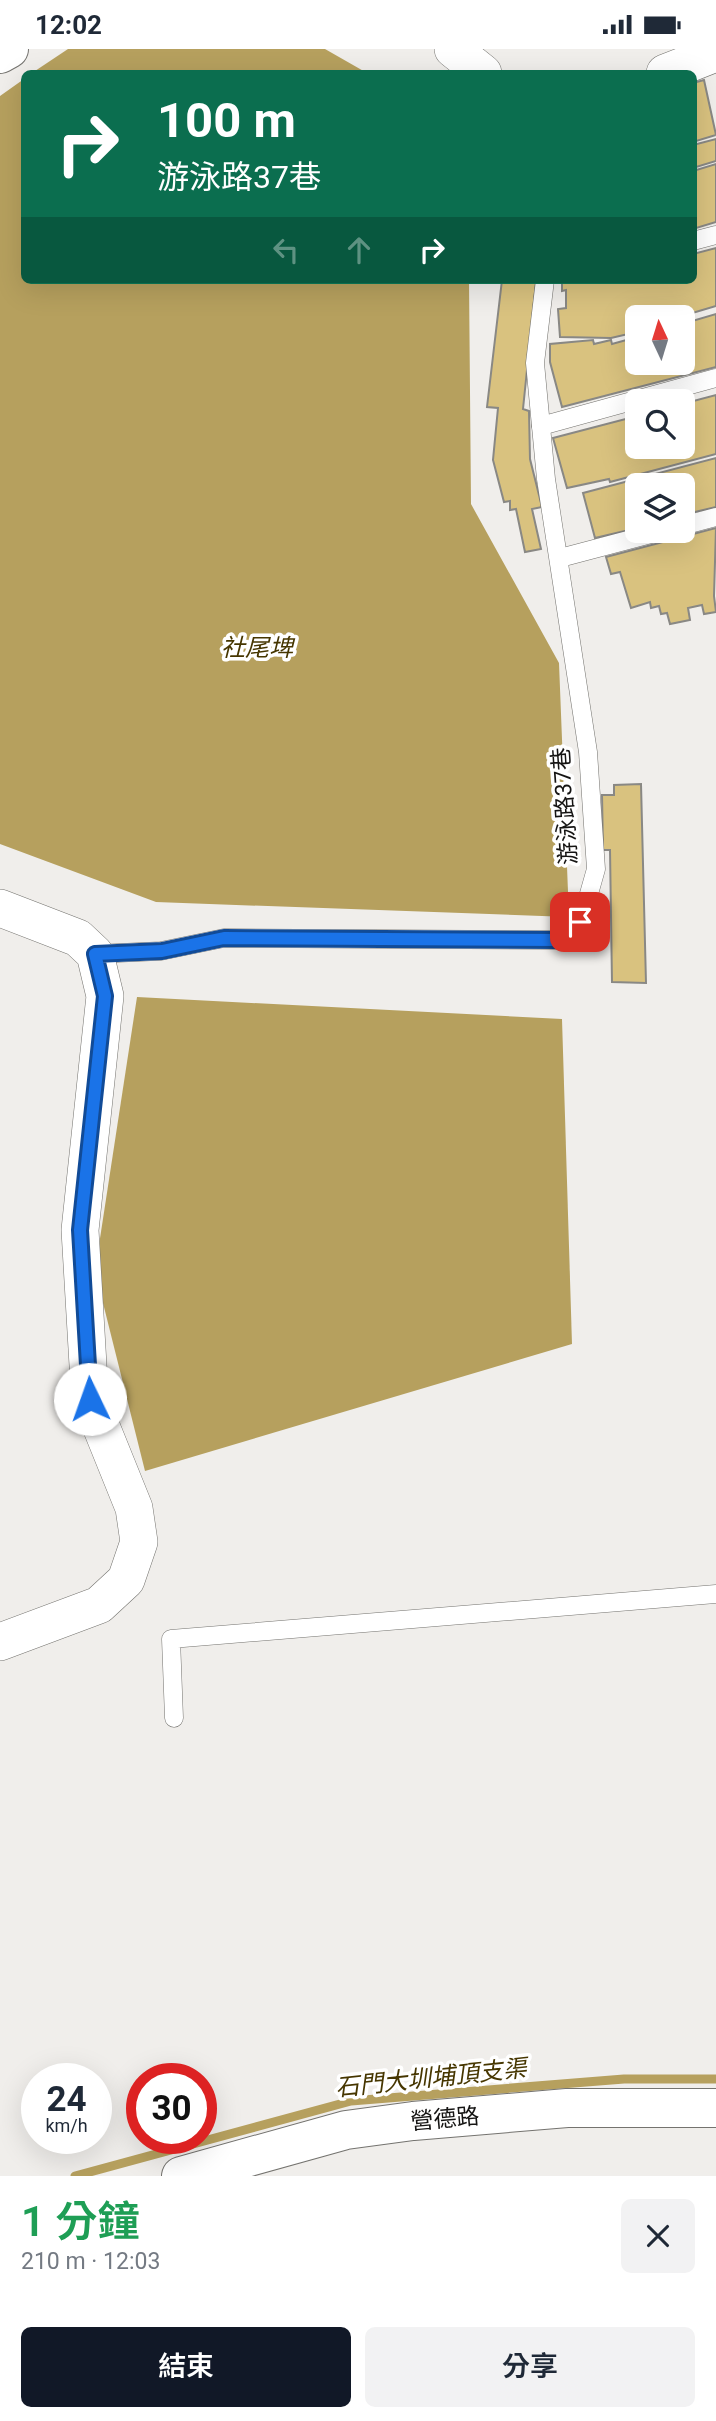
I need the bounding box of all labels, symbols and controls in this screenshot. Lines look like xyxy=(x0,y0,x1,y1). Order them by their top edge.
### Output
text: 12:02 xyxy=(35,10,102,40)
text: 100 m xyxy=(157,92,296,149)
icon: right xyxy=(42,98,133,189)
text: 游泳路37巷 xyxy=(157,158,321,196)
icon: left xyxy=(267,231,305,269)
icon: ahead xyxy=(340,231,378,269)
icon: right xyxy=(413,231,451,269)
north arrow xyxy=(625,305,695,375)
map controls xyxy=(625,305,695,543)
button: search xyxy=(625,389,695,459)
button: layers xyxy=(625,473,695,543)
water label: 社尾埤 xyxy=(221,634,296,662)
street label: 游泳路37巷 xyxy=(547,746,583,866)
pin xyxy=(550,892,610,952)
icon: arrive xyxy=(561,903,599,941)
position arrow xyxy=(53,1362,127,1436)
water label: 石門大圳埔頂支渠 xyxy=(334,2054,531,2102)
speed limit sign: 30 xyxy=(126,2063,217,2154)
text: 24 xyxy=(46,2079,87,2120)
street label: 營德路 xyxy=(409,2103,481,2135)
text: km/h xyxy=(45,2115,88,2136)
text: 1 分鐘 xyxy=(21,2197,139,2246)
button: close xyxy=(621,2199,695,2273)
text: 210 m · 12:03 xyxy=(21,2248,160,2275)
button: 結束 xyxy=(21,2327,351,2407)
button: 分享 xyxy=(365,2327,695,2407)

